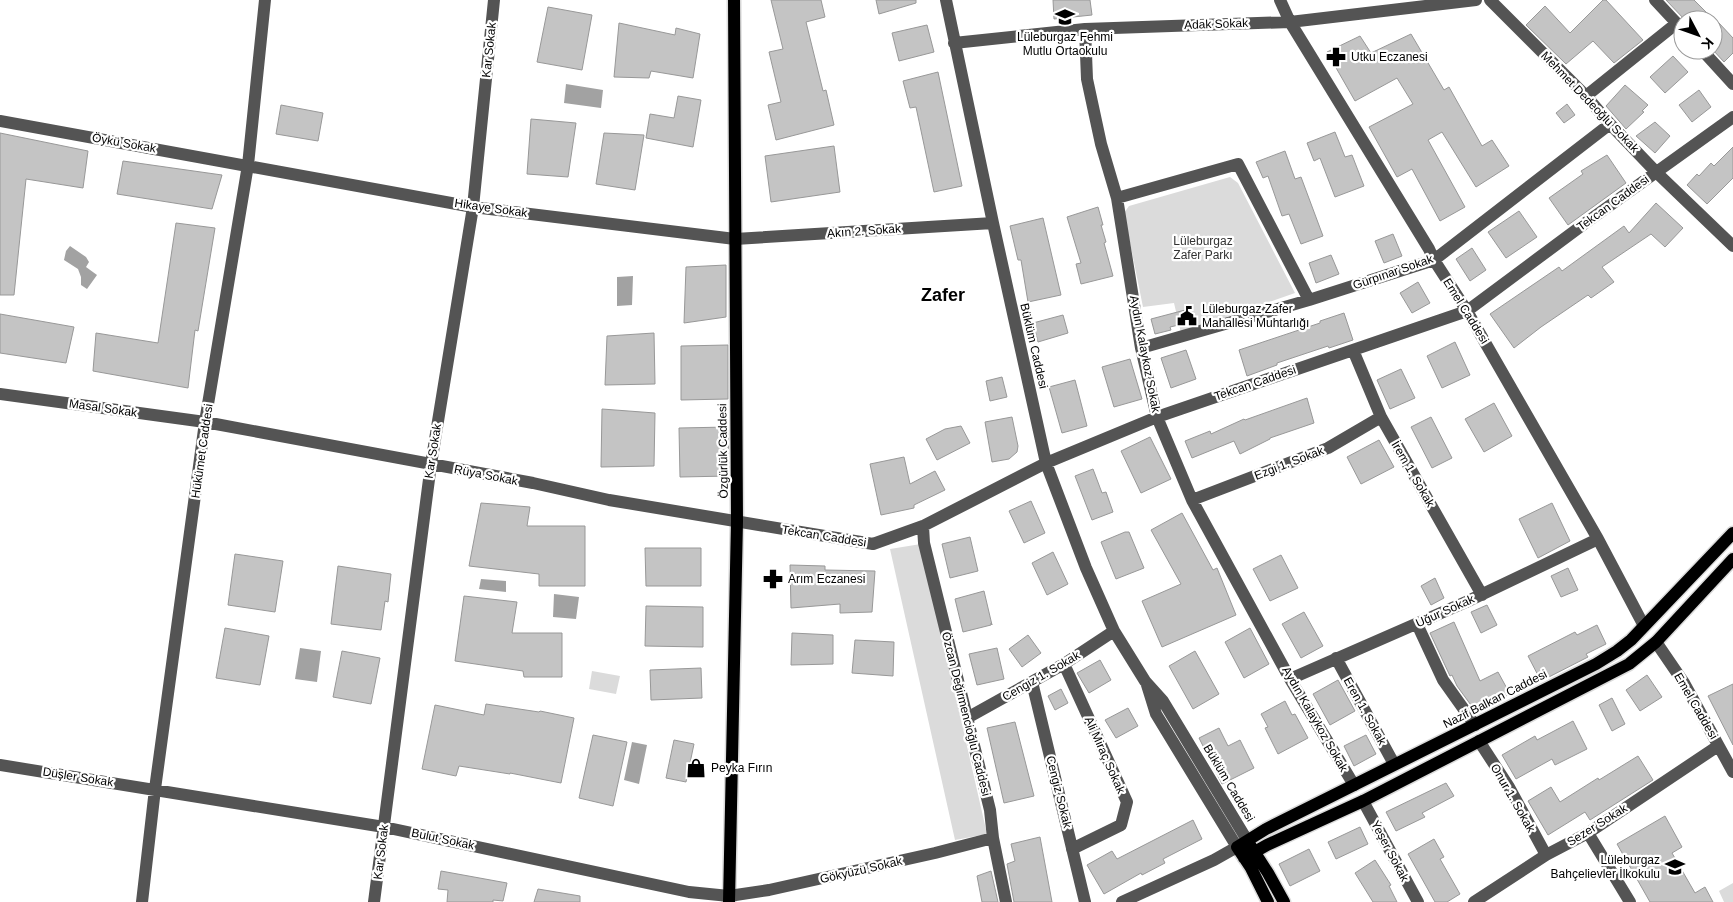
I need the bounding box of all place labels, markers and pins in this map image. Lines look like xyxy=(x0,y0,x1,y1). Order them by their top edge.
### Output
school or university icon: Lüleburgaz Fehmi Mutlu Ortaokulu xyxy=(1054,6,1076,28)
place label: Lüleburgaz Fehmi Mutlu Ortaokulu xyxy=(1017,30,1113,58)
pharmacy icon: Utku Eczanesi xyxy=(1325,46,1347,68)
place label: Utku Eczanesi xyxy=(1351,50,1428,64)
place label: Lüleburgaz Zafer Mahallesi Muhtarlığı xyxy=(1202,302,1309,330)
public building icon: Lüleburgaz Zafer Mahallesi Muhtarlığı xyxy=(1176,305,1198,327)
pharmacy icon: Arım Eczanesi xyxy=(762,568,784,590)
place label: Arım Eczanesi xyxy=(788,572,865,586)
shop icon: Peyka Fırın xyxy=(685,757,707,779)
place label: Peyka Fırın xyxy=(711,761,772,775)
place label: Lüleburgaz Bahçelievler İlkokulu xyxy=(1551,853,1660,881)
school or university icon: Lüleburgaz Bahçelievler İlkokulu xyxy=(1664,856,1686,878)

